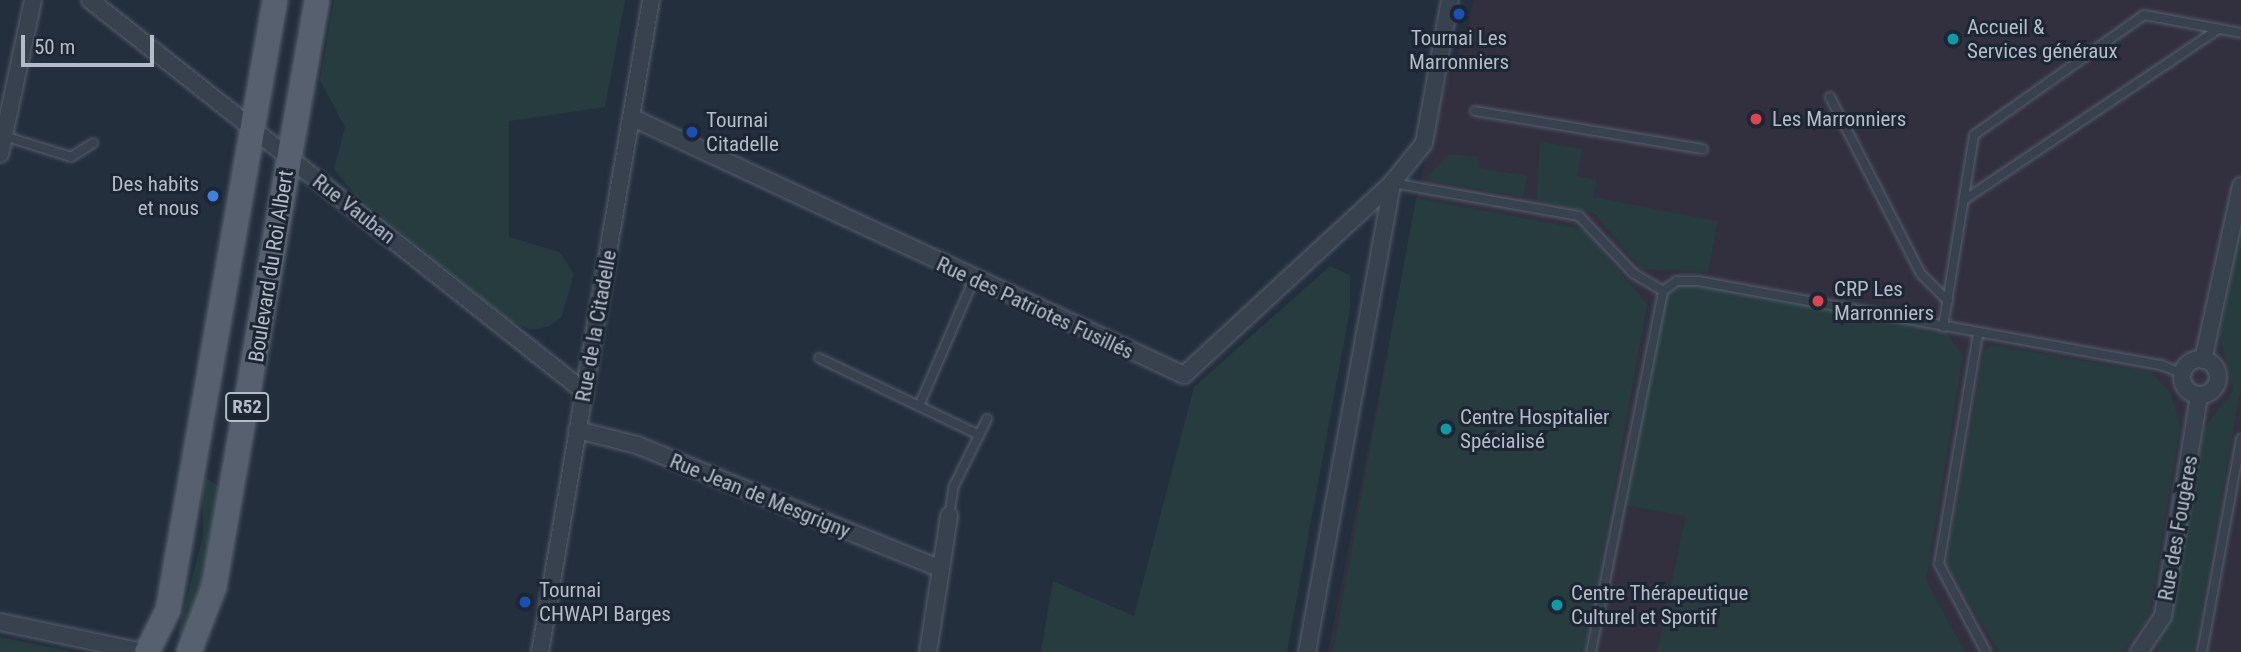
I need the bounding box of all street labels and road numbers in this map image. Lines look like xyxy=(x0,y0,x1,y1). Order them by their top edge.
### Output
street label: Boulevard du Roi Albert xyxy=(243,168,299,364)
street label: Rue Vauban xyxy=(308,169,400,249)
street label: Rue de la Citadelle xyxy=(570,248,622,404)
street label: Rue des Patriotes Fusillés xyxy=(933,251,1137,365)
road number: R52 xyxy=(224,392,270,422)
street label: Rue Jean de Mesgrigny xyxy=(666,448,854,544)
street label: Rue des Fougères xyxy=(2153,453,2203,603)

